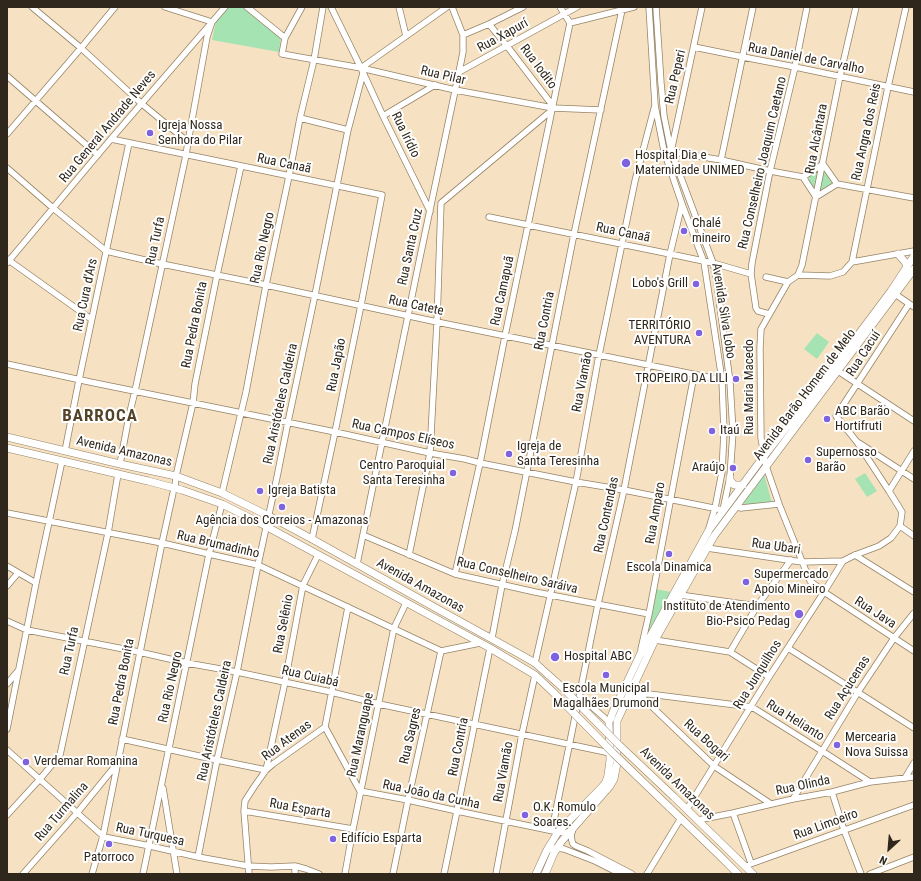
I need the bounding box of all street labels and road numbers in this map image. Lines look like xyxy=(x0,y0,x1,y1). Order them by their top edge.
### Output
street label: Rua Xapurí xyxy=(475,16,531,56)
street label: Rua Daniel de Carvalho xyxy=(747,40,865,78)
street label: Rua Iodito xyxy=(516,42,560,92)
street label: Rua Peperi xyxy=(662,48,690,106)
street label: Rua Pilar xyxy=(419,63,467,89)
street label: Rua General Andrade Neves xyxy=(56,68,160,186)
street label: Rua Conselheiro Joaquim Caetano xyxy=(736,75,790,251)
street label: Rua Angra dos Reis xyxy=(849,82,885,182)
street label: Rua Alcântara xyxy=(803,102,831,176)
street label: Rua Irídio xyxy=(387,110,423,160)
street label: Rua Canaã xyxy=(256,151,312,177)
street label: Rua Santa Cruz xyxy=(395,207,427,287)
street label: Rua Rio Negro xyxy=(248,211,278,285)
street label: Rua Turfa xyxy=(143,215,169,267)
street label: Rua Canaã xyxy=(595,220,651,246)
street label: Rua Camapuã xyxy=(488,255,518,327)
street label: Rua Cura d'Ars xyxy=(71,257,101,333)
street label: Avenida Silva Lobo xyxy=(708,262,738,360)
street label: Rua Pedra Bonita xyxy=(179,280,211,370)
street label: Rua Contria xyxy=(532,290,558,352)
street label: Rua Catete xyxy=(387,293,445,319)
street label: Avenida Barão Homem de Melo xyxy=(750,326,860,464)
street label: Rua Cacuí xyxy=(843,328,885,380)
street label: Rua Japão xyxy=(324,337,350,393)
street label: Rua Maria Macedo xyxy=(742,339,758,435)
street label: Rua Aristóteles Caldeira xyxy=(261,342,301,466)
street label: Rua Viamão xyxy=(569,350,597,414)
street label: Rua Campos Elíseos xyxy=(350,416,456,454)
street label: Avenida Amazonas xyxy=(75,433,173,471)
street label: Rua Contendas xyxy=(591,476,623,554)
street label: Rua Amparo xyxy=(643,481,669,545)
street label: Rua Brumadinho xyxy=(175,528,261,562)
street label: Rua Ubari xyxy=(751,536,801,558)
street label: Rua Conselheiro Saráiva xyxy=(455,554,579,598)
street label: Avenida Amazonas xyxy=(373,555,467,617)
street label: Rua Selênio xyxy=(271,593,297,655)
street label: Rua Java xyxy=(851,594,899,632)
street label: Rua Turfa xyxy=(57,625,83,677)
street label: Rua Pedra Bonita xyxy=(106,637,138,727)
street label: Rua Junquilhos xyxy=(731,637,785,713)
street label: Rua Rio Negro xyxy=(156,650,186,724)
street label: Rua Açucenas xyxy=(822,653,874,723)
street label: Rua Aristóteles Caldeira xyxy=(195,659,235,783)
street label: Rua Cuiabá xyxy=(280,663,340,691)
street label: Rua Maranguape xyxy=(344,691,378,779)
street label: Rua Helianto xyxy=(763,697,827,745)
street label: Rua Sagres xyxy=(397,706,425,766)
street label: Rua Contria xyxy=(446,716,472,778)
street label: Rua Atenas xyxy=(259,717,315,765)
street label: Rua Bogari xyxy=(680,717,732,765)
street label: Rua Viamão xyxy=(491,740,517,804)
street label: Avenida Amazonas xyxy=(636,744,718,824)
street label: Rua Olinda xyxy=(774,773,832,799)
street label: Rua João da Cunha xyxy=(381,777,481,813)
street label: Rua Turmalina xyxy=(32,779,92,845)
street label: Rua Esparta xyxy=(268,796,332,822)
street label: Rua Limoeiro xyxy=(792,806,860,844)
street label: Rua Turquesa xyxy=(114,820,186,850)

